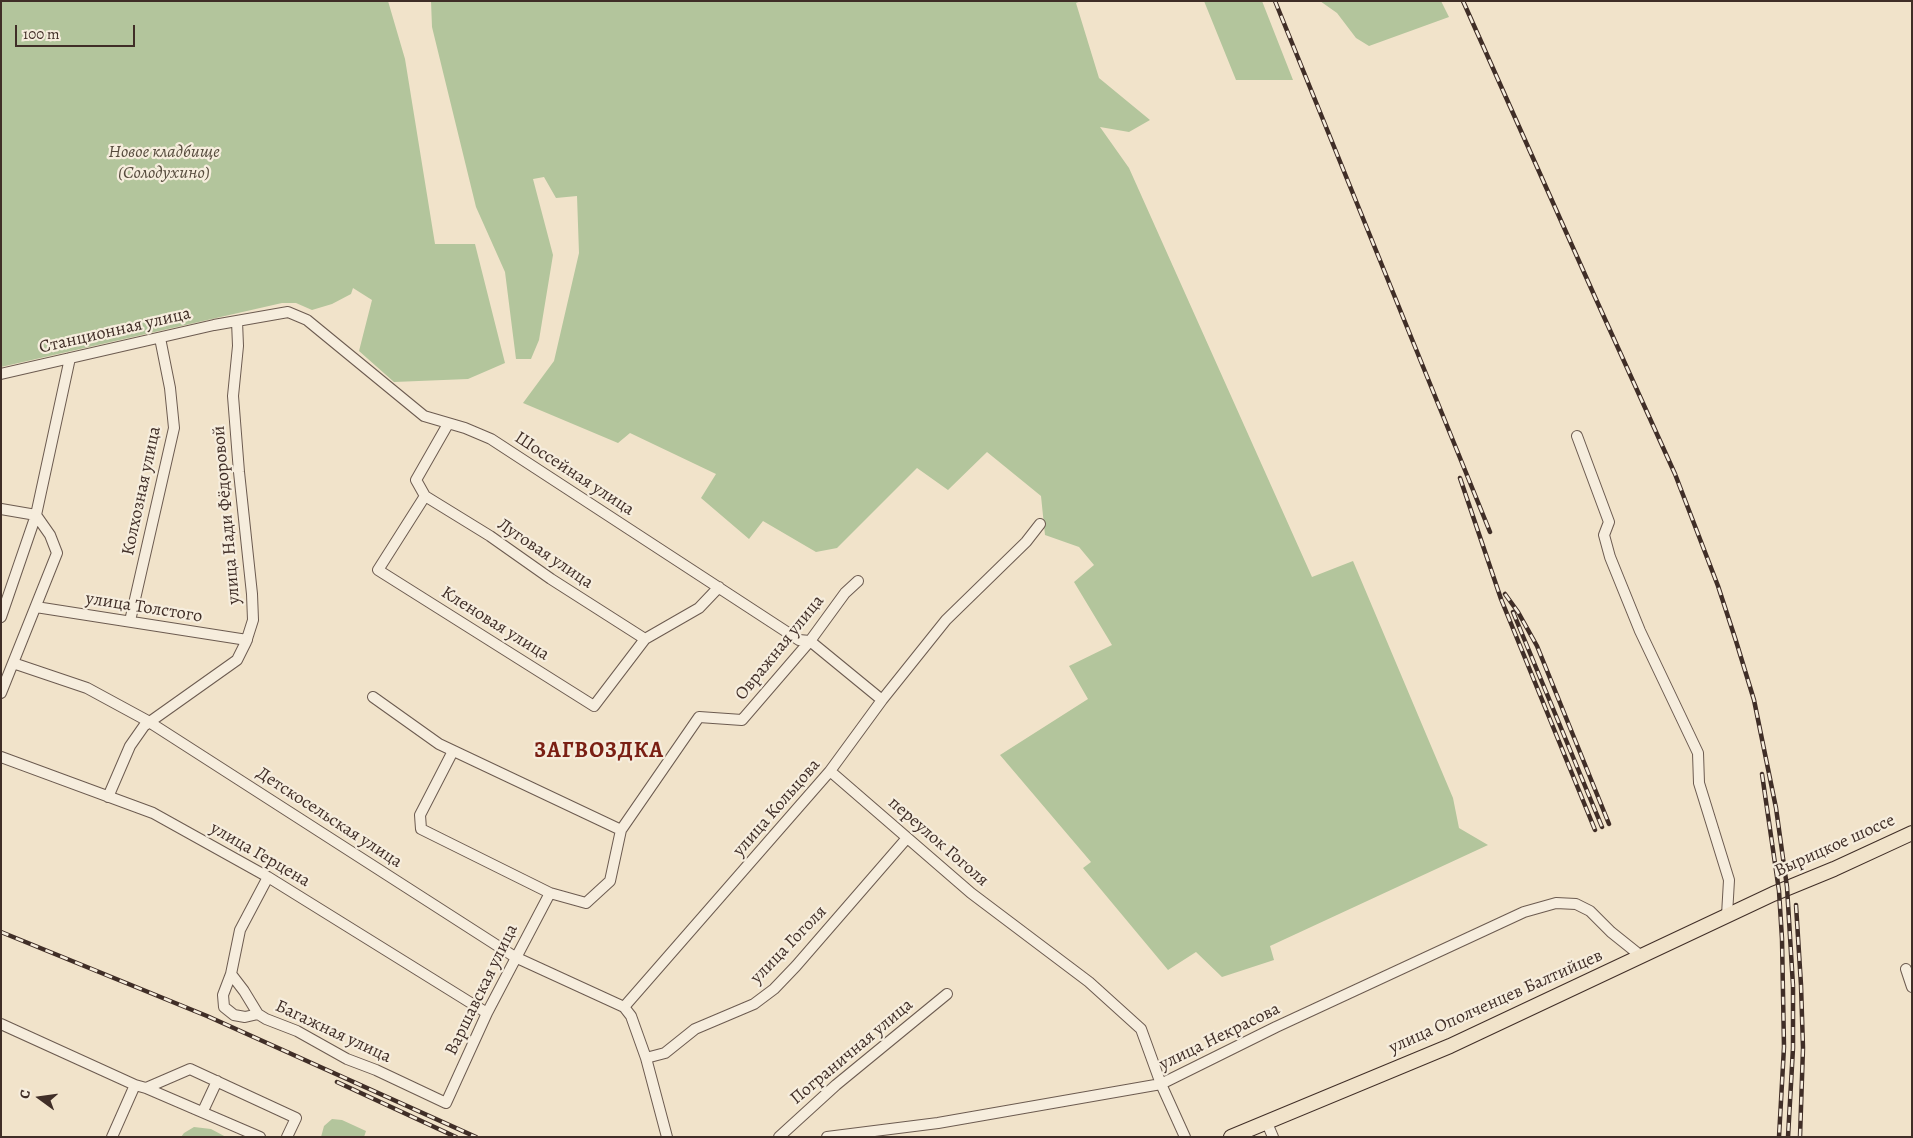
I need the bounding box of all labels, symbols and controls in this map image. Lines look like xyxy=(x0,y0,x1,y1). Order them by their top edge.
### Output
scale bar xyxy=(18,15,138,47)
text: 100 m xyxy=(23,24,60,44)
park label: Новое кладбище (Солодухино) xyxy=(108,142,220,184)
street label: Станционная улица xyxy=(37,303,193,359)
street label: Колхозная улица xyxy=(118,425,166,557)
street label: улица Нади Фёдоровой xyxy=(208,425,246,605)
street label: Шоссейная улица xyxy=(510,427,638,521)
street label: Луговая улица xyxy=(493,514,597,594)
street label: Кленовая улица xyxy=(437,582,553,666)
street label: улица Толстого xyxy=(84,588,204,628)
street label: Овражная улица xyxy=(731,591,829,705)
district label: ЗАГВОЗДКА xyxy=(533,739,665,765)
street label: улица Кольцова xyxy=(729,755,825,861)
street label: Детскосельская улица xyxy=(252,763,406,873)
street label: переулок Гоголя xyxy=(883,792,993,892)
street label: Вырицкое шоссе xyxy=(1771,810,1899,882)
street label: улица Герцена xyxy=(206,818,314,892)
street label: улица Гоголя xyxy=(746,901,832,989)
street label: Варшавская улица xyxy=(441,921,523,1059)
street label: улица Ополченцев Балтийцев xyxy=(1386,945,1606,1059)
street label: Пограничная улица xyxy=(786,994,918,1110)
street label: Багажная улица xyxy=(272,996,394,1068)
street label: улица Некрасова xyxy=(1156,998,1284,1076)
north arrow xyxy=(15,1073,65,1123)
text: С xyxy=(15,1088,35,1101)

